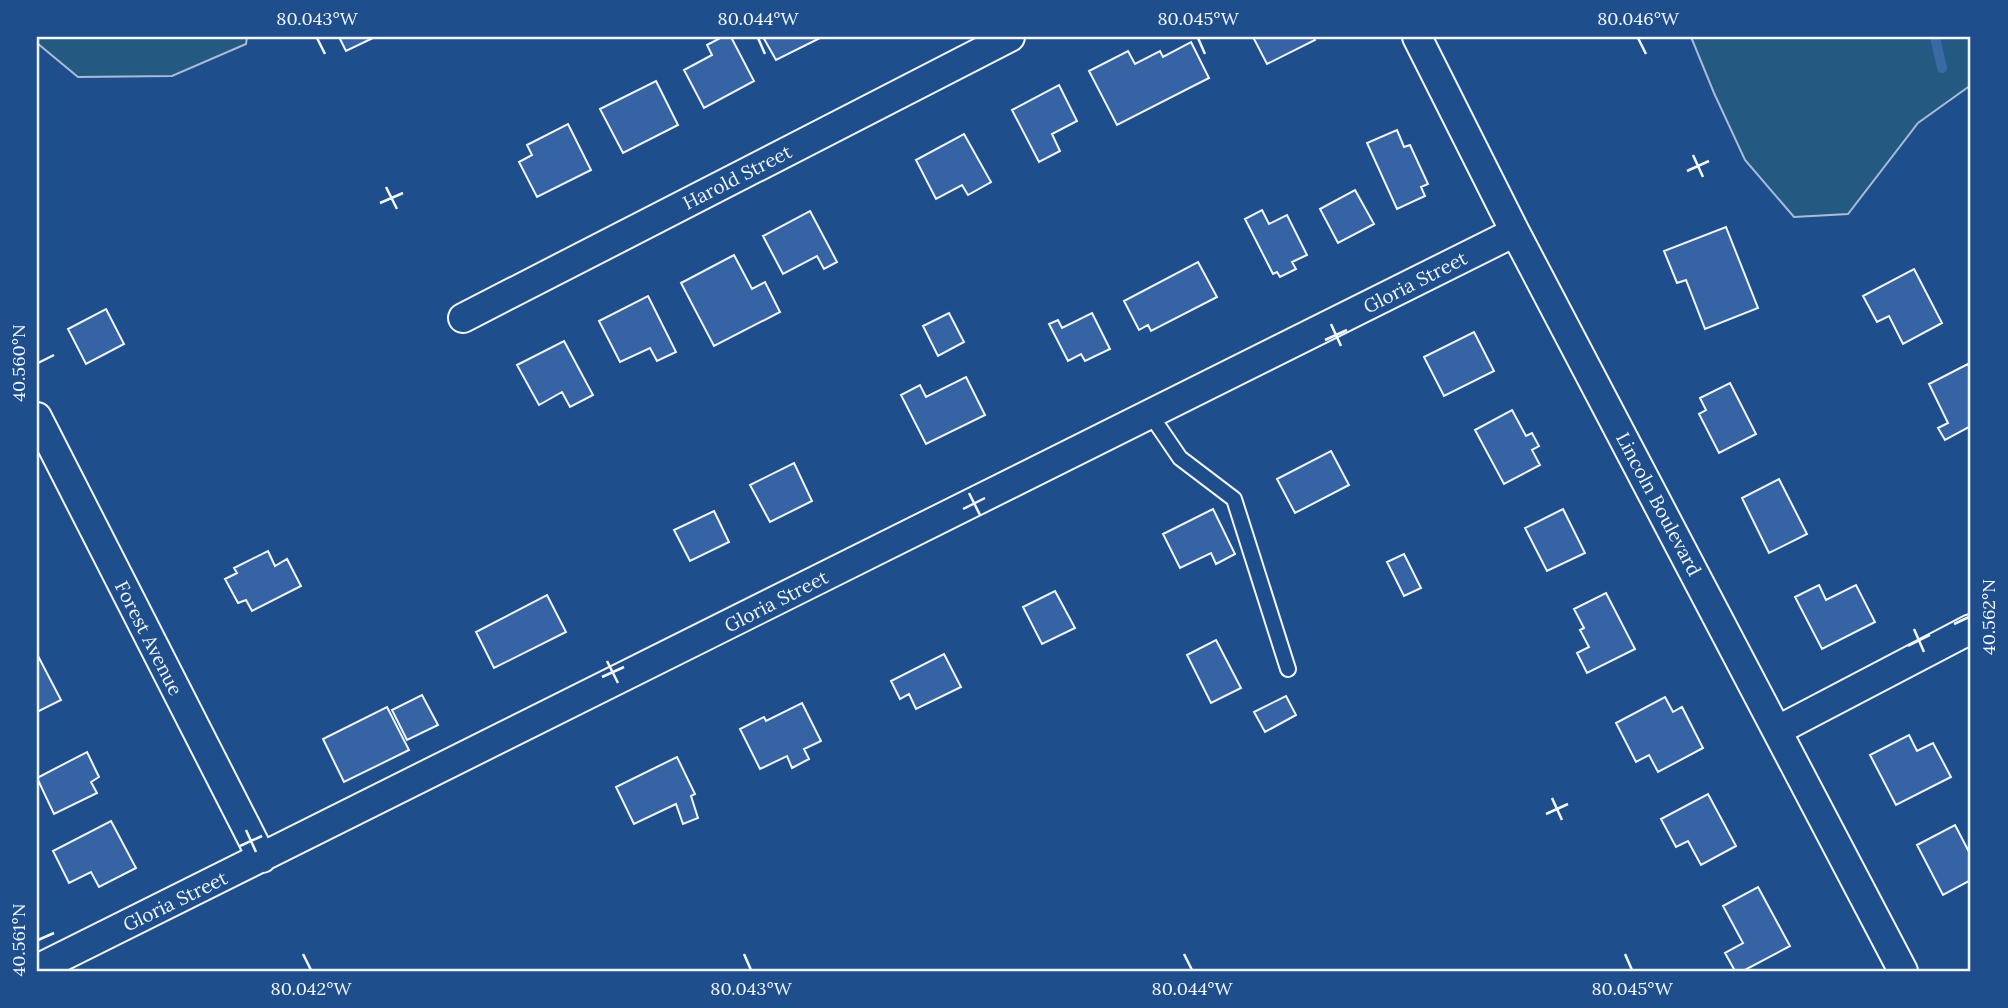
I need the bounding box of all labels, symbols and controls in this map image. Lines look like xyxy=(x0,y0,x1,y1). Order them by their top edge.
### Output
text: 80.043°W xyxy=(276,7,359,30)
text: 80.044°W xyxy=(718,7,799,30)
text: 80.045°W xyxy=(1157,7,1240,30)
text: 80.046°W xyxy=(1597,7,1680,30)
street label: Harold Street xyxy=(679,139,796,215)
street label: Gloria Street xyxy=(1359,245,1471,318)
text: 40.560°N xyxy=(7,324,30,402)
street label: Lincoln Boulevard xyxy=(1611,428,1707,580)
street label: Gloria Street xyxy=(720,564,832,637)
street label: Forest Avenue xyxy=(110,577,188,699)
text: 40.562°N xyxy=(1977,579,2000,655)
street label: Gloria Street xyxy=(119,865,232,937)
text: 40.561°N xyxy=(7,904,30,976)
text: 80.042°W xyxy=(271,977,353,1000)
text: 80.043°W xyxy=(710,977,793,1000)
text: 80.044°W xyxy=(1152,977,1233,1000)
text: 80.045°W xyxy=(1591,977,1674,1000)

